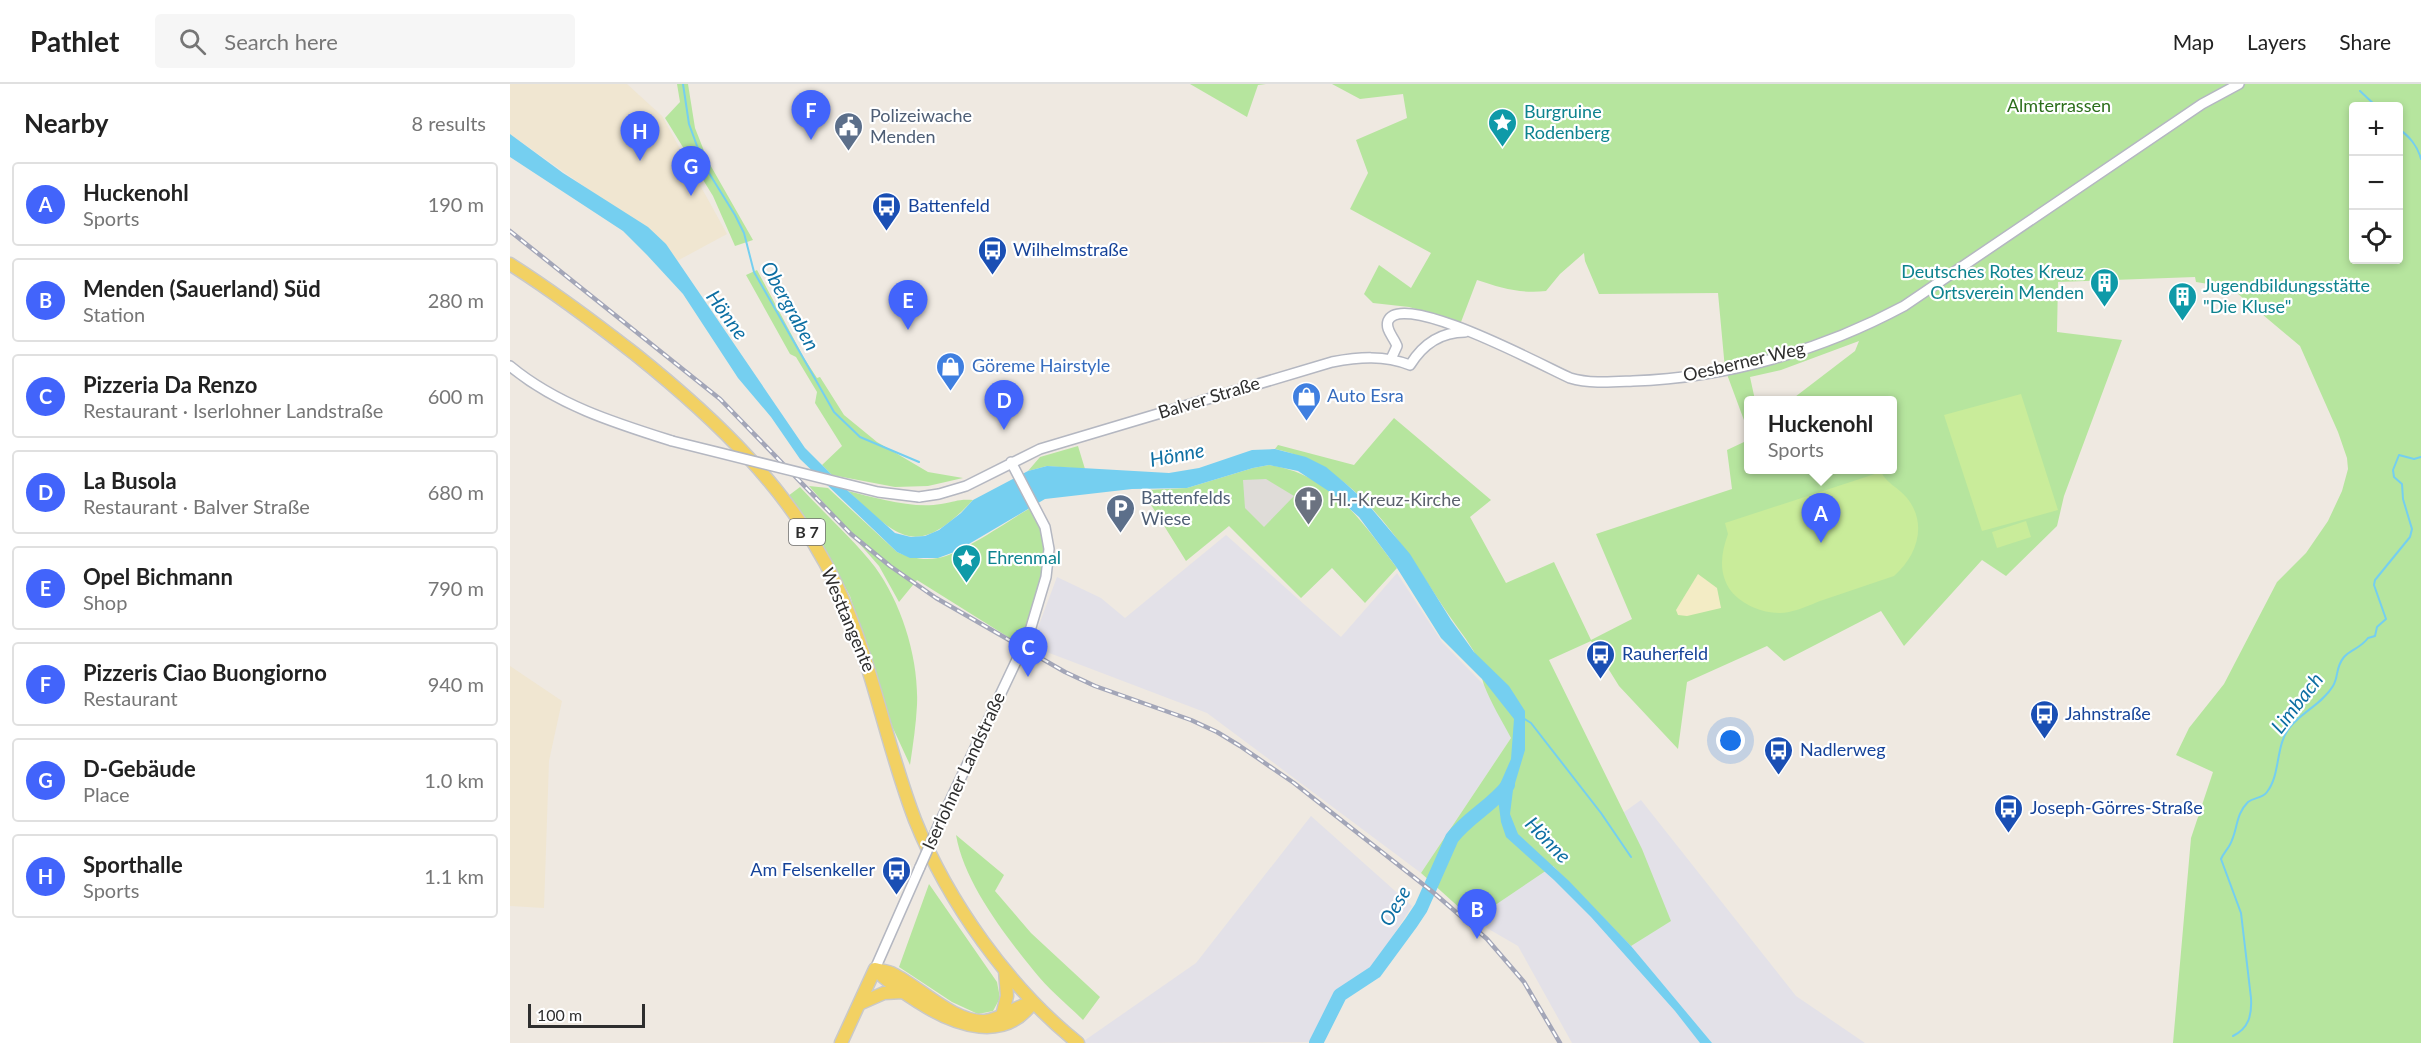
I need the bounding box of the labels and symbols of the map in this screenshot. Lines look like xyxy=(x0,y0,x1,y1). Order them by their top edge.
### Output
pin: F xyxy=(792,91,830,140)
park label: Almterrassen xyxy=(2007,94,2111,116)
place label: Burgruine Rodenberg xyxy=(1524,100,1610,143)
place label: Polizeiwache Menden xyxy=(870,104,972,147)
place icon: Burgruine Rodenberg xyxy=(1487,106,1519,148)
public building icon: Polizeiwache Menden xyxy=(833,110,865,152)
pin: H xyxy=(620,112,660,161)
pin: G xyxy=(672,147,711,196)
bus stop icon: Battenfeld xyxy=(871,190,903,232)
place label: Battenfeld xyxy=(908,194,990,216)
bus stop icon: Wilhelmstraße xyxy=(976,234,1008,276)
place label: Wilhelmstraße xyxy=(1013,238,1128,260)
water label: Obergraben xyxy=(756,257,825,354)
place label: Deutsches Rotes Kreuz Ortsverein Menden xyxy=(1901,260,2084,303)
building icon: Deutsches Rotes Kreuz Ortsverein Menden xyxy=(2089,266,2121,308)
place label: Jugendbildungsstätte "Die Kluse" xyxy=(2203,274,2370,317)
pin: E xyxy=(888,280,928,330)
building icon: Jugendbildungsstätte "Die Kluse" xyxy=(2166,280,2198,322)
water label: Hönne xyxy=(702,285,754,344)
street label: Oesberner Weg xyxy=(1681,336,1807,386)
shop icon: Göreme Hairstyle xyxy=(935,350,967,392)
place label: Göreme Hairstyle xyxy=(972,354,1110,376)
street label: Balver Straße xyxy=(1155,371,1262,423)
pin: D xyxy=(984,380,1024,430)
shop icon: Auto Esra xyxy=(1290,380,1322,422)
place label: Auto Esra xyxy=(1327,384,1404,406)
water label: Hönne xyxy=(1147,437,1206,471)
church icon: Hl.-Kreuz-Kirche xyxy=(1292,484,1324,526)
place label: Battenfelds Wiese xyxy=(1141,486,1231,529)
place label: Hl.-Kreuz-Kirche xyxy=(1329,488,1461,510)
parking icon: Battenfelds Wiese xyxy=(1104,492,1136,534)
pin: A xyxy=(1802,494,1840,543)
road number: B 7 xyxy=(789,519,825,545)
place icon: Ehrenmal xyxy=(950,542,982,584)
place label: Ehrenmal xyxy=(987,546,1061,568)
street label: Westtangente xyxy=(817,564,881,675)
pin: C xyxy=(1008,628,1048,677)
bus stop icon: Rauherfeld xyxy=(1585,638,1617,680)
place label: Rauherfeld xyxy=(1622,642,1708,664)
water label: Limbach xyxy=(2265,667,2327,737)
street label: Iserlohner Landstraße xyxy=(917,688,1009,853)
bus stop icon: Jahnstraße xyxy=(2028,698,2060,740)
place label: Jahnstraße xyxy=(2065,702,2151,724)
your location xyxy=(1716,726,1745,755)
bus stop icon: Nadlerweg xyxy=(1763,734,1795,776)
place label: Nadlerweg xyxy=(1800,738,1886,760)
bus stop icon: Joseph-Görres-Straße xyxy=(1993,792,2025,834)
place label: Joseph-Görres-Straße xyxy=(2030,796,2203,818)
water label: Hönne xyxy=(1521,811,1576,867)
bus stop icon: Am Felsenkeller xyxy=(880,854,912,896)
place label: Am Felsenkeller xyxy=(750,858,875,880)
water label: Oese xyxy=(1373,881,1415,930)
pin: B xyxy=(1458,890,1496,939)
scale bar xyxy=(528,1001,645,1028)

